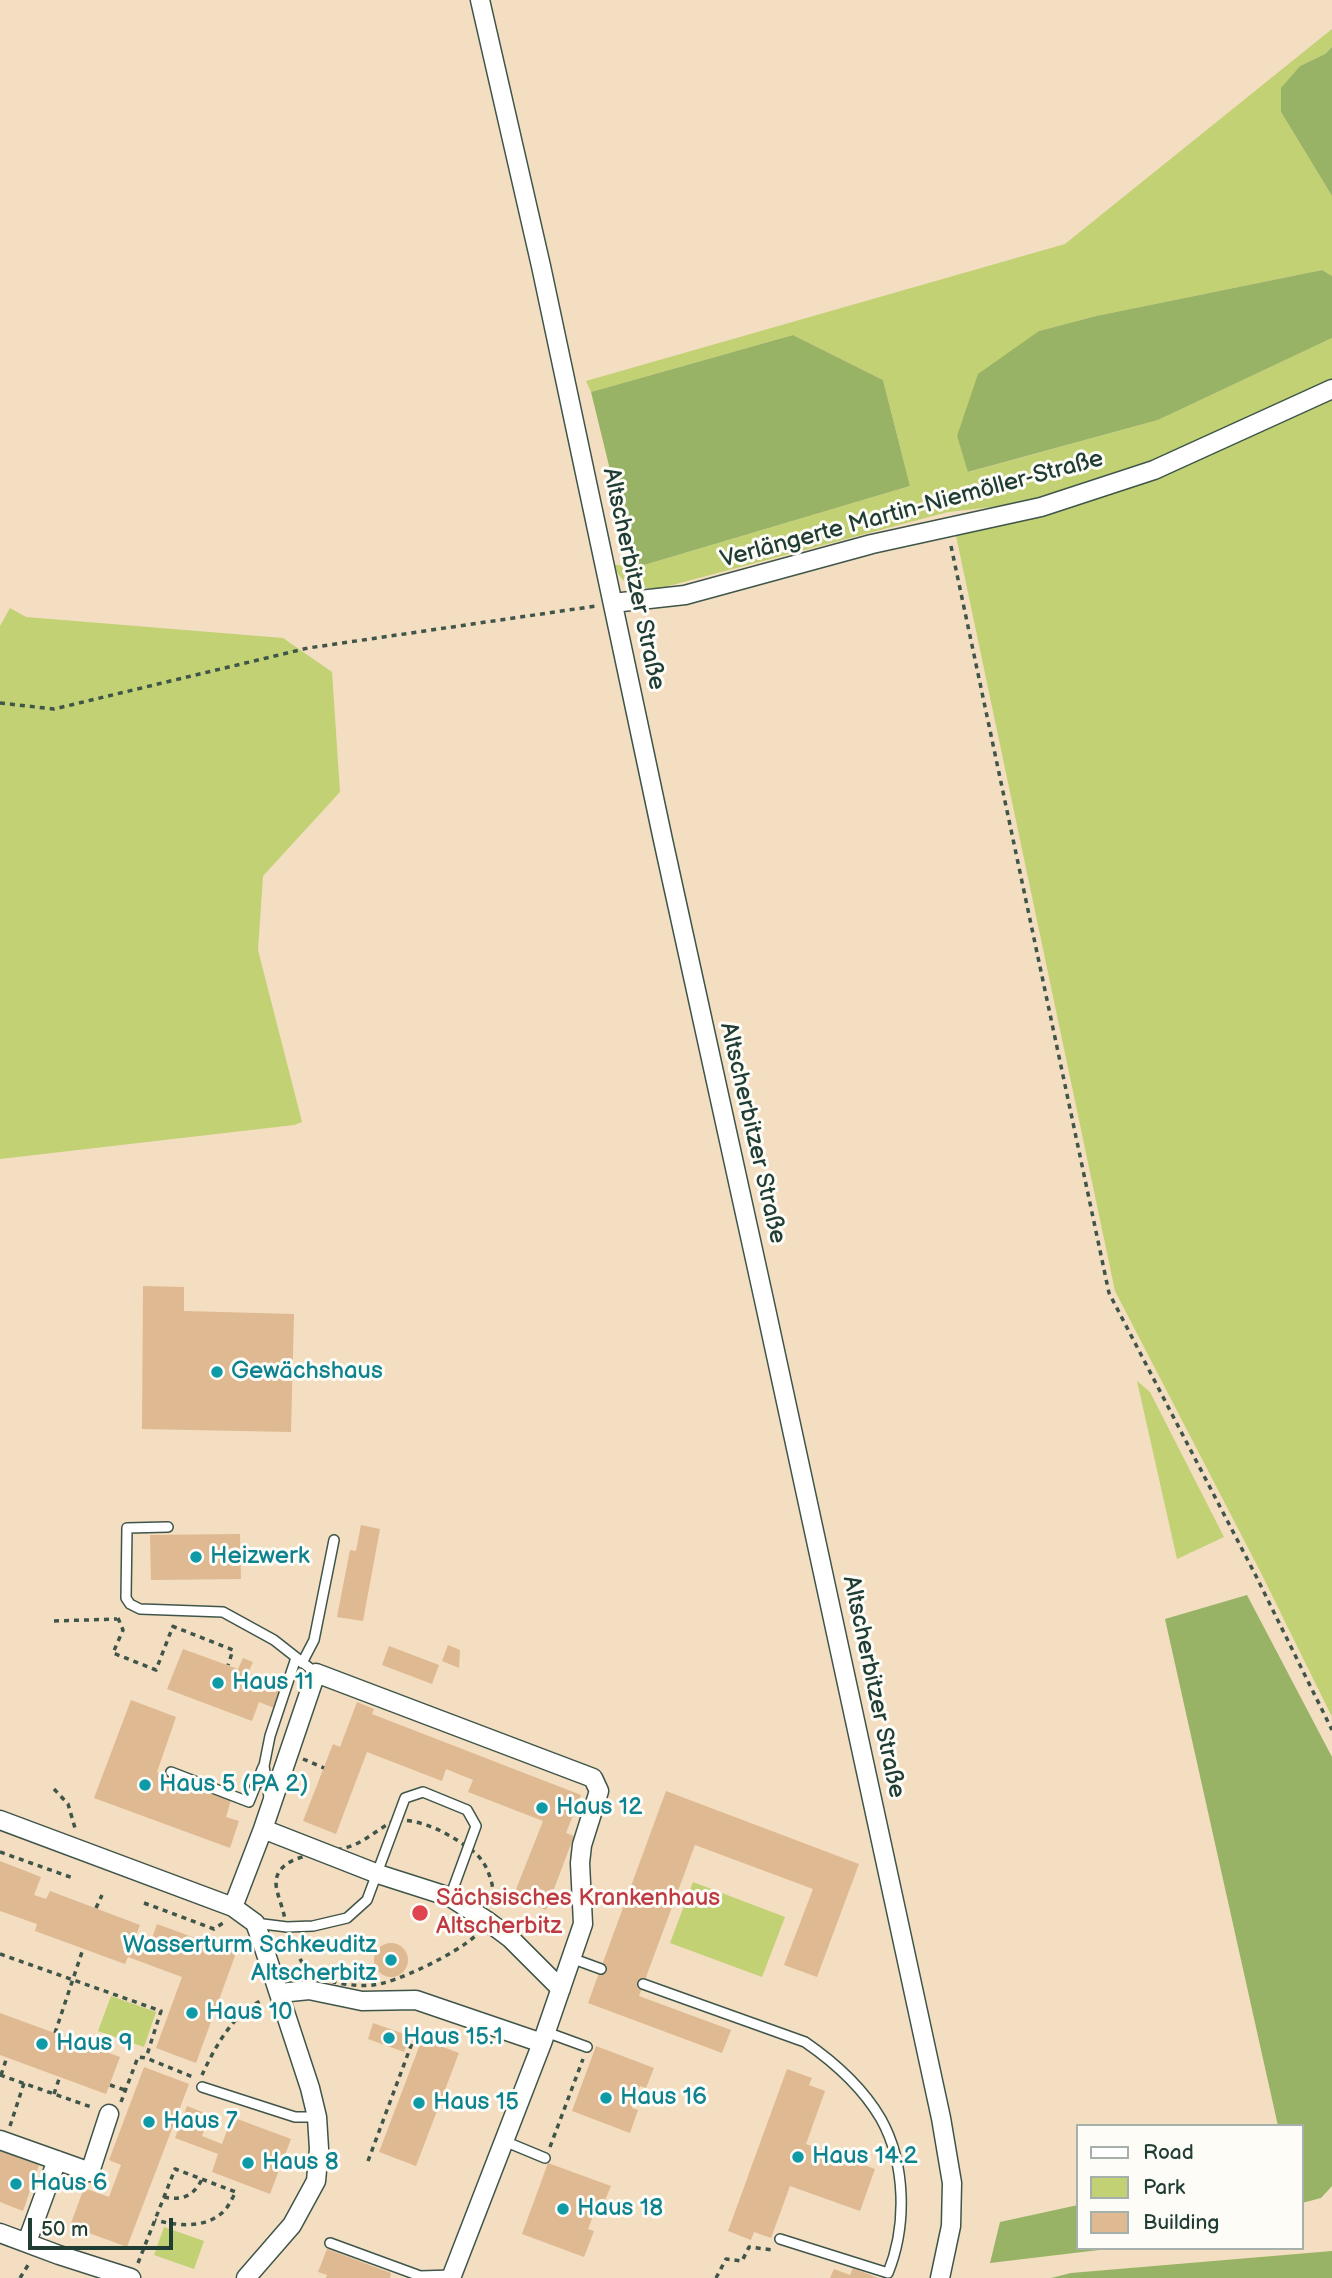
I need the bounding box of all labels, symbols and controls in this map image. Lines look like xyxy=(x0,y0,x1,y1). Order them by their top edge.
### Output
street label: Verlängerte Martin-Niemöller-Straße xyxy=(717,445,1107,575)
street label: Altscherbitzer Straße xyxy=(595,465,671,693)
street label: Altscherbitzer Straße xyxy=(713,1020,791,1246)
place label: Gewächshaus xyxy=(231,1358,383,1386)
marker: Gewächshaus xyxy=(209,1364,225,1380)
place label: Heizwerk xyxy=(210,1543,309,1571)
marker: Heizwerk xyxy=(188,1549,204,1565)
street label: Altscherbitzer Straße xyxy=(835,1573,911,1801)
place label: Haus 11 xyxy=(232,1669,313,1697)
marker: Haus 11 xyxy=(210,1675,226,1691)
place label: Haus 5 (PA 2) xyxy=(159,1771,308,1799)
marker: Haus 5 (PA 2) xyxy=(137,1777,153,1793)
place label: Haus 12 xyxy=(556,1794,642,1822)
marker: Haus 12 xyxy=(534,1800,550,1816)
place label: Sächsisches Krankenhaus Altscherbitz xyxy=(436,1885,720,1941)
marker: Sächsisches Krankenhaus Altscherbitz xyxy=(410,1903,430,1923)
place label: Wasserturm Schkeuditz Altscherbitz xyxy=(123,1932,377,1988)
marker: Wasserturm Schkeuditz Altscherbitz xyxy=(383,1952,399,1968)
place label: Haus 10 xyxy=(206,1999,292,2027)
marker: Haus 10 xyxy=(184,2005,200,2021)
place label: Haus 15.1 xyxy=(403,2024,503,2052)
place label: Haus 9 xyxy=(56,2030,133,2058)
marker: Haus 15.1 xyxy=(381,2030,397,2046)
marker: Haus 9 xyxy=(34,2036,50,2052)
place label: Haus 16 xyxy=(620,2084,707,2112)
place label: Haus 15 xyxy=(433,2089,519,2117)
marker: Haus 16 xyxy=(598,2090,614,2106)
marker: Haus 15 xyxy=(411,2095,427,2111)
place label: Haus 7 xyxy=(163,2108,238,2136)
marker: Haus 7 xyxy=(141,2114,157,2130)
legend xyxy=(1076,2124,1304,2250)
text: Road xyxy=(1143,2140,1194,2165)
place label: Haus 14.2 xyxy=(812,2143,918,2171)
place label: Haus 8 xyxy=(262,2149,339,2177)
marker: Haus 14.2 xyxy=(790,2149,806,2165)
marker: Haus 8 xyxy=(240,2155,256,2171)
place label: Haus 6 xyxy=(30,2170,108,2198)
text: Park xyxy=(1143,2175,1185,2200)
marker: Haus 6 xyxy=(8,2176,24,2192)
place label: Haus 18 xyxy=(577,2195,663,2223)
marker: Haus 18 xyxy=(555,2201,571,2217)
scale bar xyxy=(32,2204,177,2248)
text: Building xyxy=(1143,2210,1219,2235)
text: 50 m xyxy=(41,2217,88,2242)

